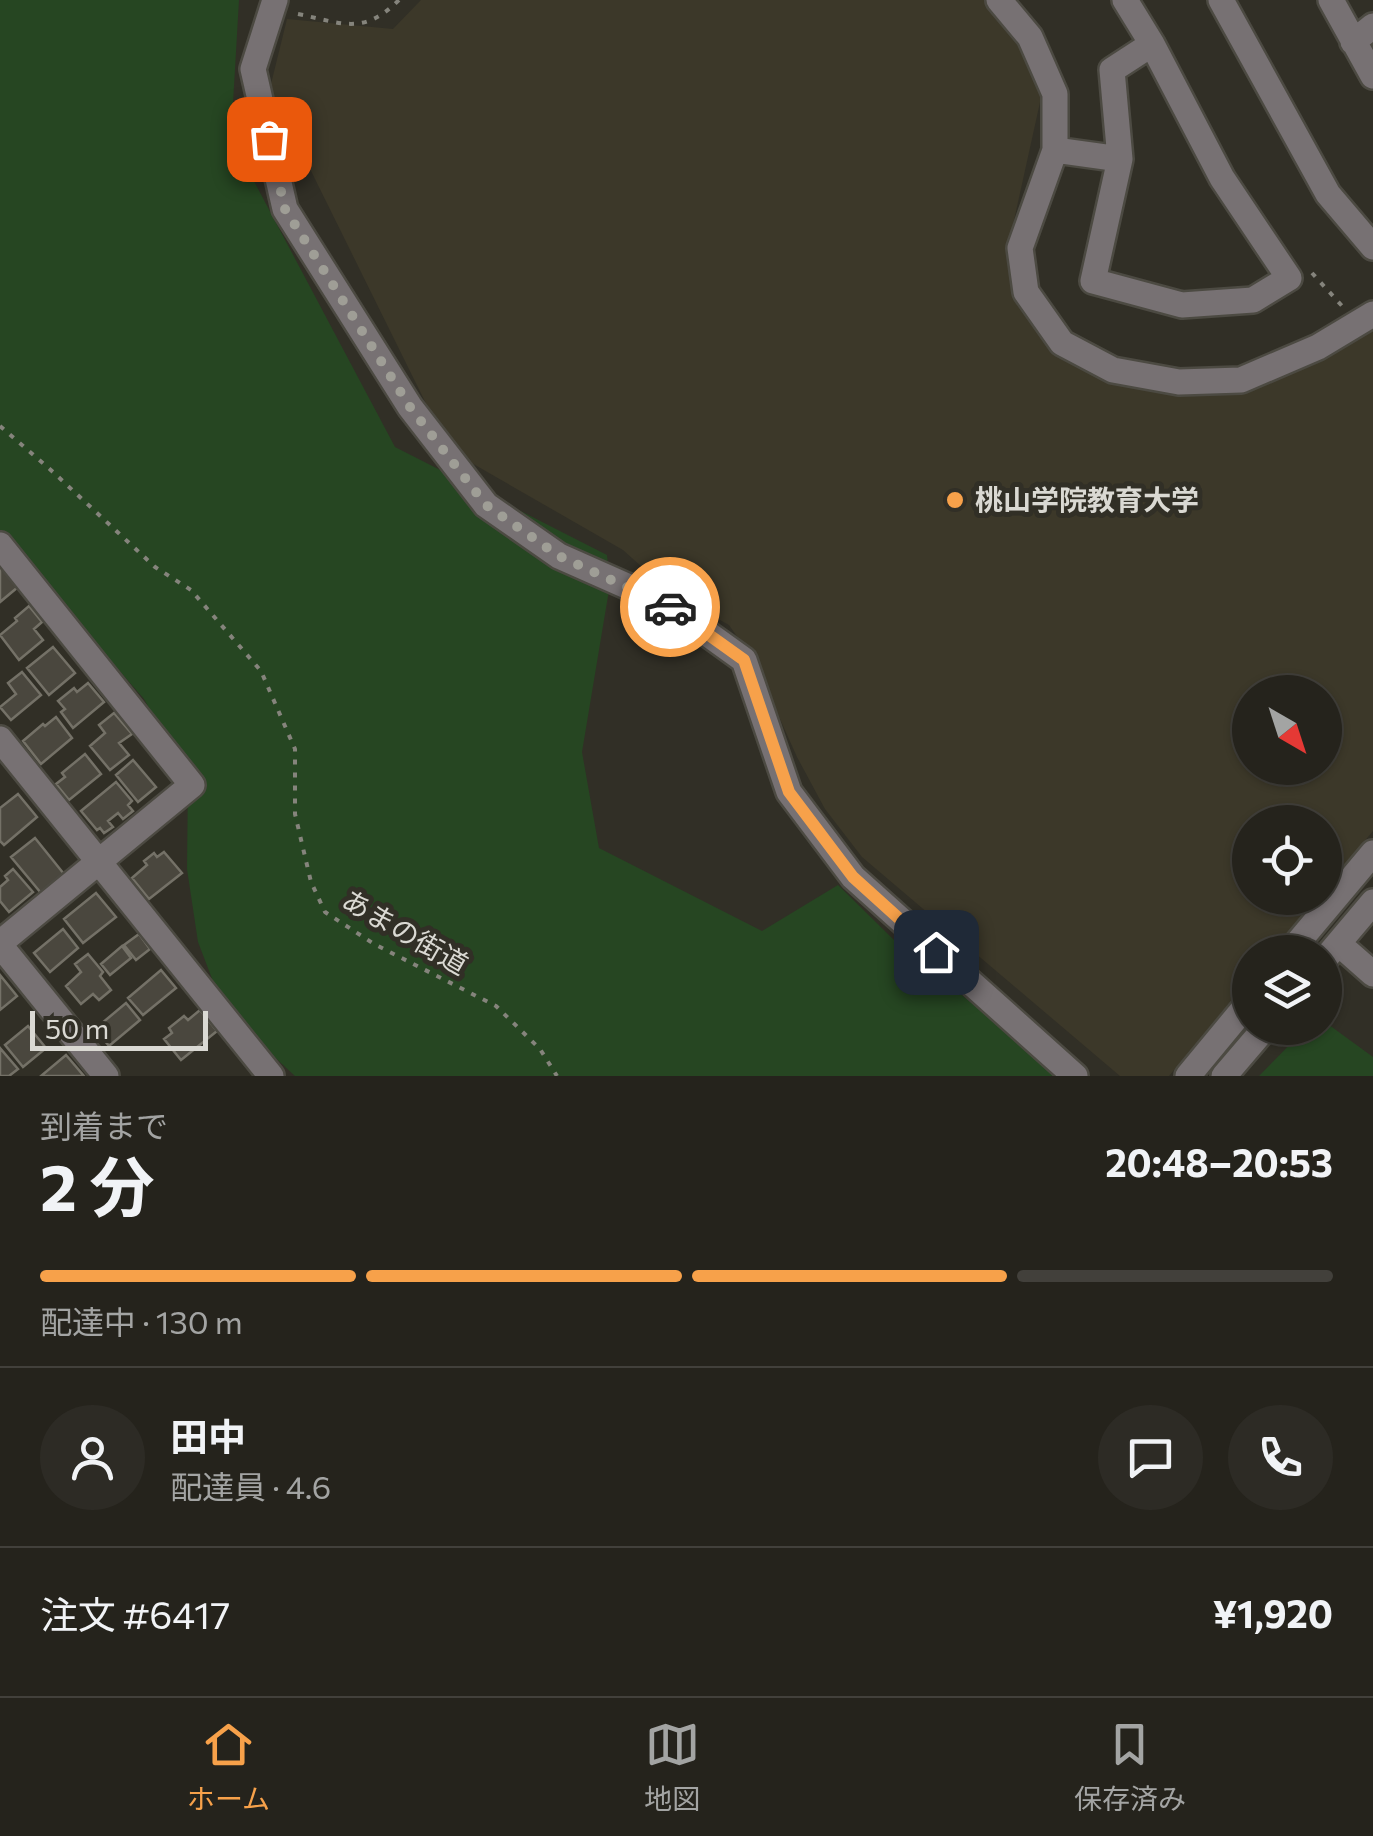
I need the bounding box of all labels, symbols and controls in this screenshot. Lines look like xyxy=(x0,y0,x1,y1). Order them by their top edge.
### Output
pin xyxy=(227,97,312,182)
icon: bag xyxy=(242,112,297,167)
place label: 桃山学院教育大学 xyxy=(975,482,1199,516)
marker: 桃山学院教育大学 xyxy=(944,489,966,511)
courier xyxy=(620,557,720,657)
icon: car xyxy=(643,580,698,635)
north arrow xyxy=(1232,675,1342,785)
map controls xyxy=(1232,675,1342,1045)
button: locate xyxy=(1232,805,1342,915)
street label: あまの街道 xyxy=(336,881,475,981)
pin xyxy=(894,910,979,995)
icon: home xyxy=(909,925,964,980)
button: layers xyxy=(1232,935,1342,1045)
scale bar xyxy=(30,1006,208,1050)
text: 50 m xyxy=(45,1011,109,1045)
text: 到着まで xyxy=(40,1105,168,1145)
text: 20:48–20:53 xyxy=(1105,1138,1333,1185)
text: 2 分 xyxy=(40,1145,154,1224)
text: 配達中 · 130 m xyxy=(40,1301,243,1341)
button: person xyxy=(40,1405,145,1510)
button: chat xyxy=(1098,1405,1203,1510)
button: phone xyxy=(1228,1405,1333,1510)
text: 田中 xyxy=(170,1412,246,1459)
text: 配達員 · 4.6 xyxy=(170,1466,331,1506)
text: ¥1,920 xyxy=(1213,1589,1333,1636)
text: 注文 #6417 xyxy=(40,1590,230,1637)
tab: ホーム xyxy=(187,1717,270,1817)
tab: 地図 xyxy=(644,1717,700,1817)
tab: 保存済み xyxy=(1074,1717,1186,1817)

